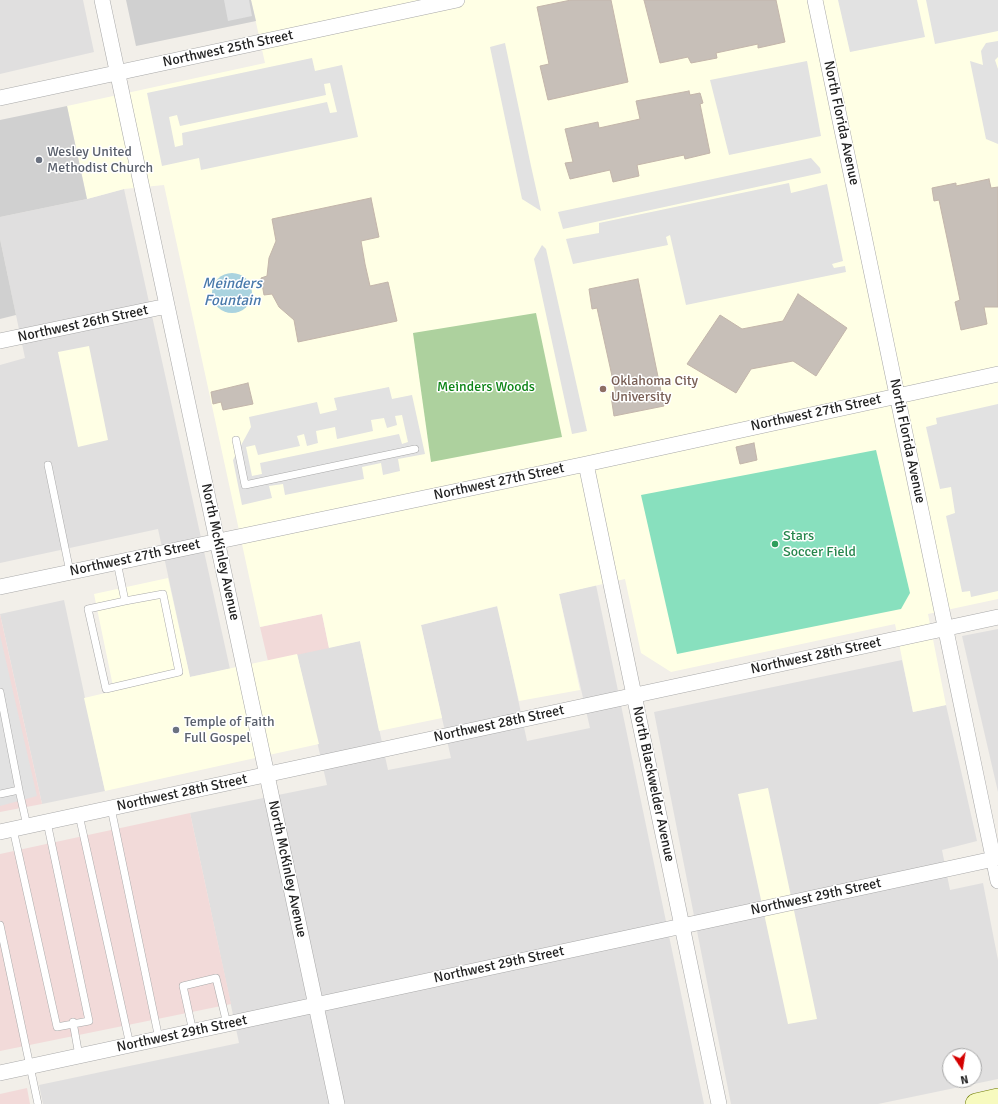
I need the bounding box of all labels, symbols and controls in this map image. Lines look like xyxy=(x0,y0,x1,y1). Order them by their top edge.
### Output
street label: Northwest 25th Street xyxy=(161,27,295,71)
street label: North Florida Avenue xyxy=(820,59,862,187)
place label: Wesley United Methodist Church xyxy=(47,144,153,176)
marker: Wesley United Methodist Church xyxy=(34,155,44,165)
water label: Meinders Fountain xyxy=(202,275,262,310)
street label: Northwest 26th Street xyxy=(16,302,150,346)
place label: Oklahoma City University xyxy=(611,373,698,406)
street label: North Florida Avenue xyxy=(886,377,928,505)
park label: Meinders Woods xyxy=(437,379,535,395)
marker: Oklahoma City University xyxy=(598,384,608,394)
street label: Northwest 27th Street xyxy=(749,391,883,435)
street label: Northwest 27th Street xyxy=(432,460,566,504)
street label: North McKinley Avenue xyxy=(197,482,243,622)
place label: Stars Soccer Field xyxy=(783,528,856,560)
street label: Northwest 27th Street xyxy=(68,536,202,580)
marker: Stars Soccer Field xyxy=(770,539,780,549)
street label: Northwest 28th Street xyxy=(749,634,883,678)
street label: Northwest 28th Street xyxy=(432,702,566,746)
street label: North Blackwelder Avenue xyxy=(628,705,678,863)
place label: Temple of Faith Full Gospel xyxy=(184,714,275,746)
marker: Temple of Faith Full Gospel xyxy=(171,725,181,735)
street label: Northwest 28th Street xyxy=(115,771,249,815)
street label: North McKinley Avenue xyxy=(264,799,310,939)
street label: Northwest 29th Street xyxy=(749,875,883,919)
street label: Northwest 29th Street xyxy=(432,943,566,987)
street label: Northwest 29th Street xyxy=(115,1012,249,1056)
north arrow xyxy=(942,1048,982,1088)
text: N xyxy=(959,1072,969,1086)

